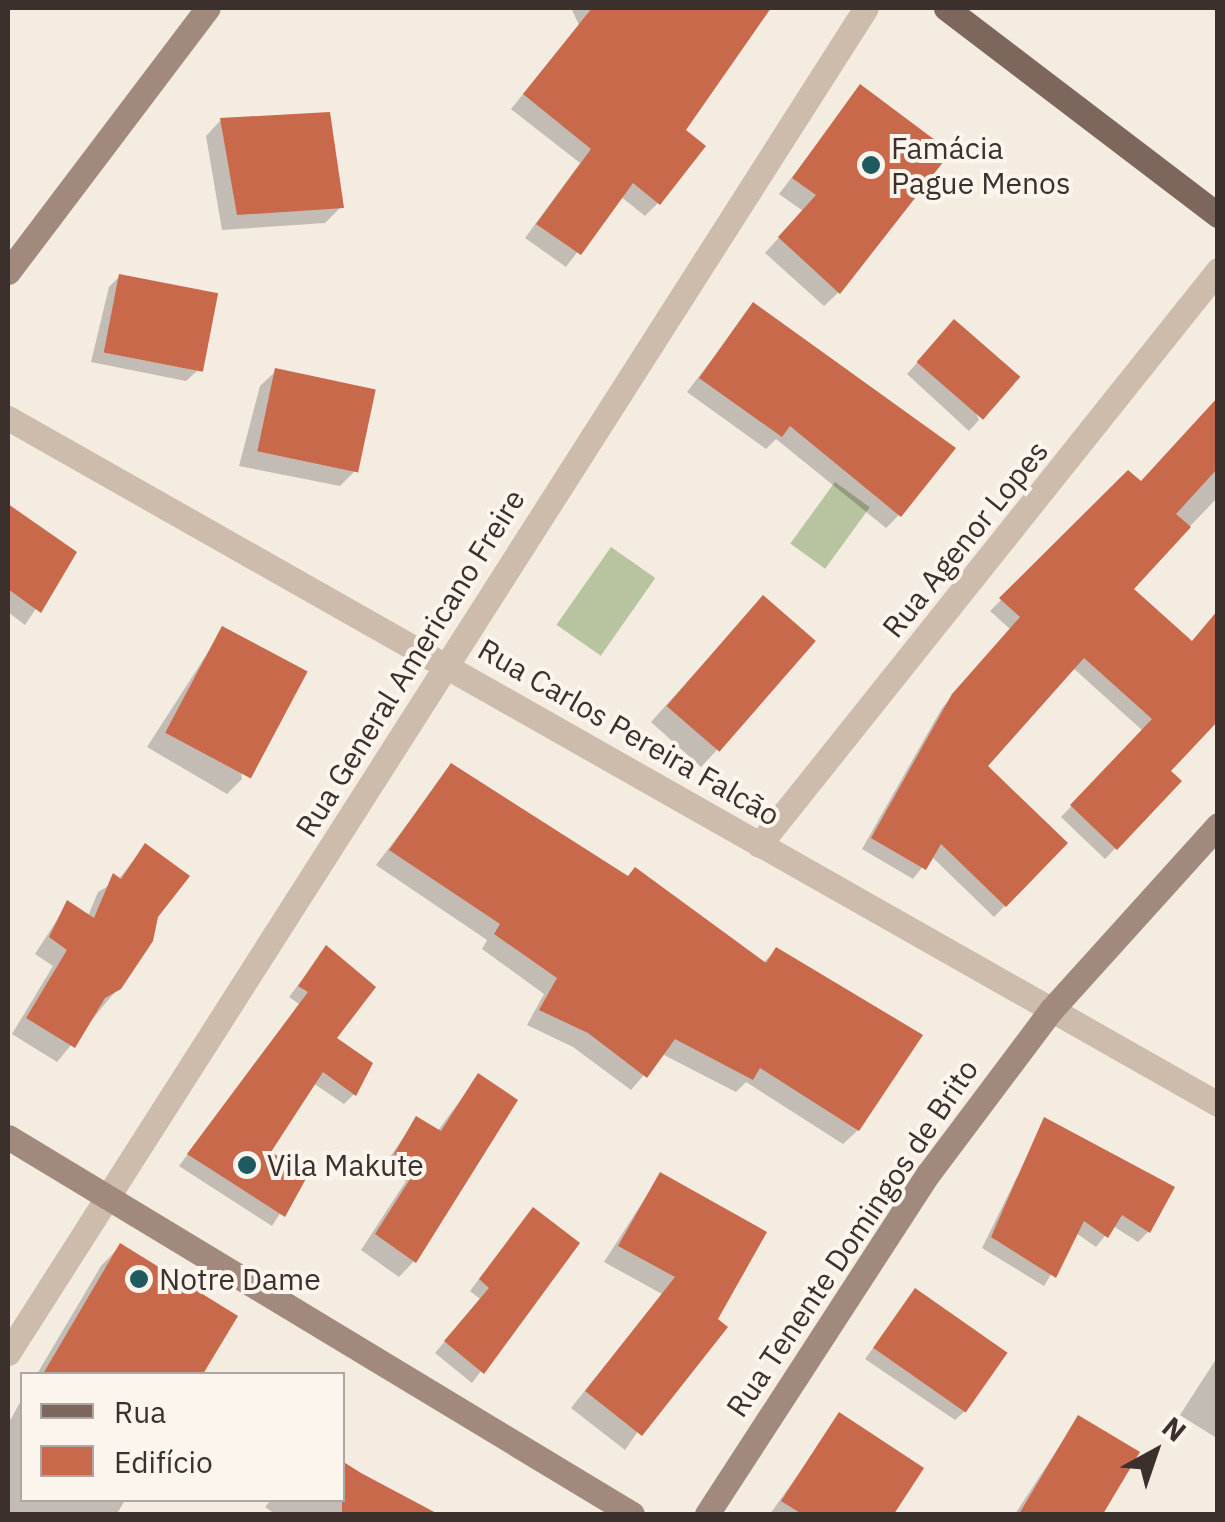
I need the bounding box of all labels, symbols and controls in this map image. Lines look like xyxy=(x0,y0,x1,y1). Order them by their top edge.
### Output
place label: Famácia Pague Menos xyxy=(891,130,1070,200)
marker: Famácia Pague Menos xyxy=(860,154,882,176)
street label: Rua Agenor Lopes xyxy=(875,433,1055,645)
street label: Rua General Americano Freire xyxy=(288,483,532,843)
street label: Rua Carlos Pereira Falcão xyxy=(472,631,786,833)
street label: Rua Tenente Domingos de Brito xyxy=(719,1052,985,1424)
place label: Vila Makute xyxy=(267,1147,424,1183)
marker: Vila Makute xyxy=(236,1154,258,1176)
place label: Notre Dame xyxy=(159,1261,321,1297)
marker: Notre Dame xyxy=(128,1268,150,1290)
legend xyxy=(20,1372,345,1502)
text: Rua xyxy=(114,1392,166,1431)
north arrow xyxy=(1105,1402,1205,1502)
text: N xyxy=(1155,1408,1194,1449)
text: Edifício xyxy=(114,1442,213,1481)

